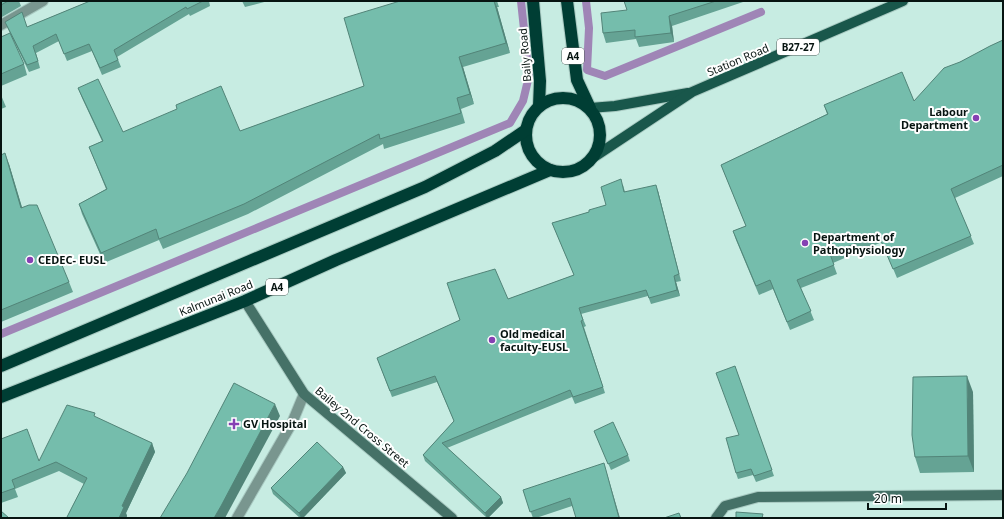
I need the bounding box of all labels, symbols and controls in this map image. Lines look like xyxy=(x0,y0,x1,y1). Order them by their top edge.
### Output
street label: Baily Road xyxy=(515,28,534,83)
road number: B27-27 xyxy=(777,39,819,55)
street label: Station Road xyxy=(705,40,771,79)
road number: A4 xyxy=(562,48,584,64)
place label: Labour Department xyxy=(901,104,968,132)
marker: Labour Department xyxy=(971,113,981,123)
place label: Department of Pathophysiology xyxy=(813,229,905,257)
marker: Department of Pathophysiology xyxy=(800,238,810,248)
place label: CEDEC- EUSL xyxy=(38,252,106,267)
marker: CEDEC- EUSL xyxy=(25,255,35,265)
street label: Kalmunai Road xyxy=(177,276,255,319)
road number: A4 xyxy=(266,279,288,295)
place label: Old medical faculty-EUSL xyxy=(500,326,568,354)
marker: Old medical faculty-EUSL xyxy=(487,335,497,345)
street label: Bailey 2nd Cross Street xyxy=(312,383,412,470)
place label: GV Hospital xyxy=(243,416,307,431)
marker: GV Hospital xyxy=(228,418,240,430)
scale bar xyxy=(868,485,946,511)
text: 20 m xyxy=(874,490,902,507)

